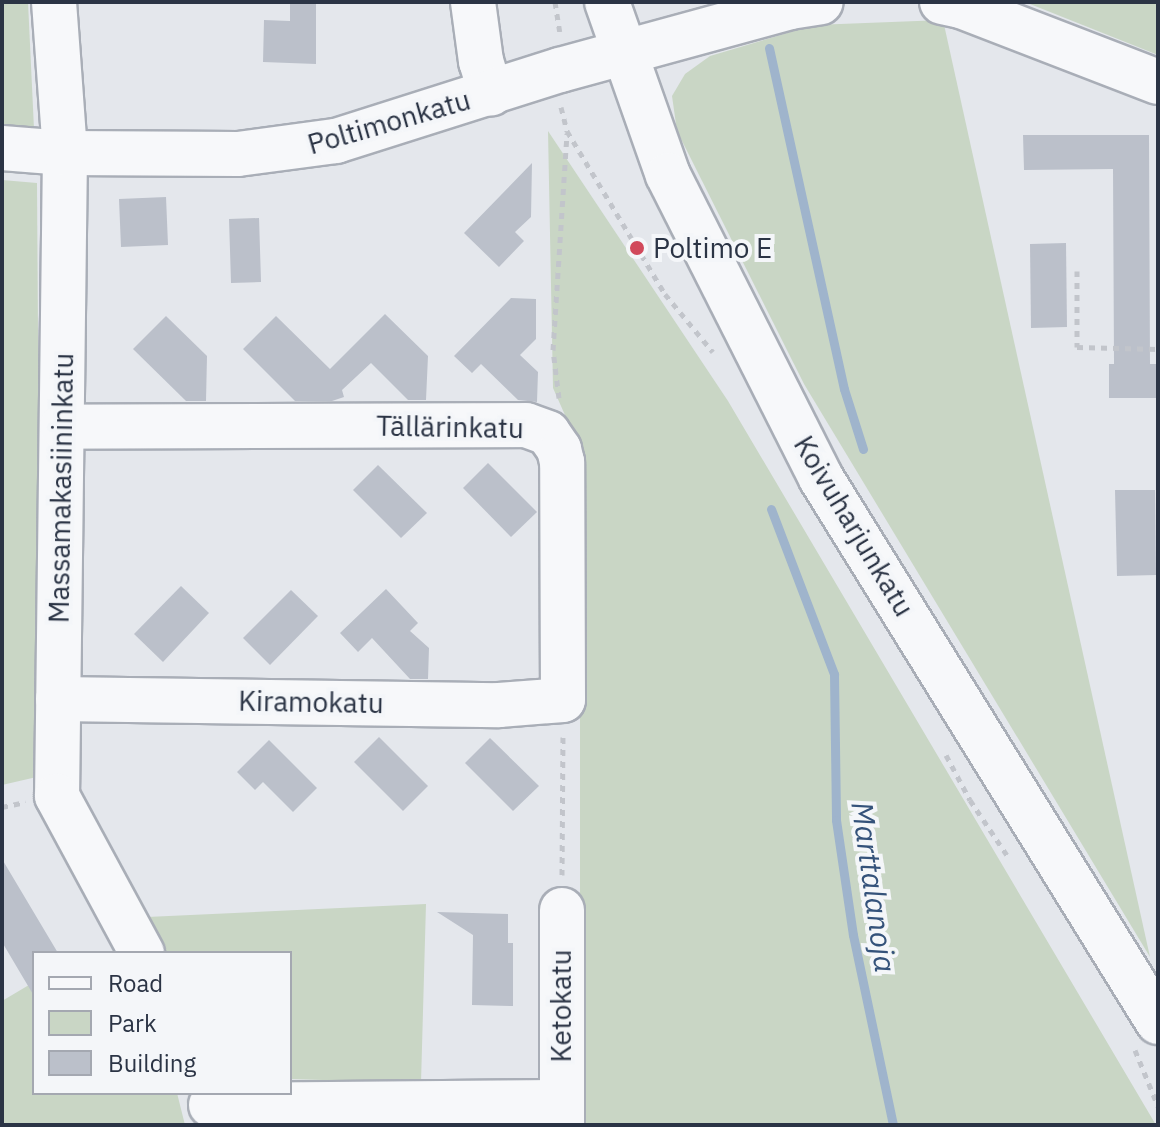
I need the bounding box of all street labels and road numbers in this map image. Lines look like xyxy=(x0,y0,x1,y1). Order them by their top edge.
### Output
street label: Poltimonkatu xyxy=(304,83,474,161)
street label: Massamakasiininkatu xyxy=(42,353,80,623)
street label: Tällärinkatu xyxy=(376,409,524,445)
street label: Koivuharjunkatu xyxy=(787,430,921,622)
street label: Kiramokatu xyxy=(238,684,384,720)
street label: Ketokatu xyxy=(544,949,578,1063)

